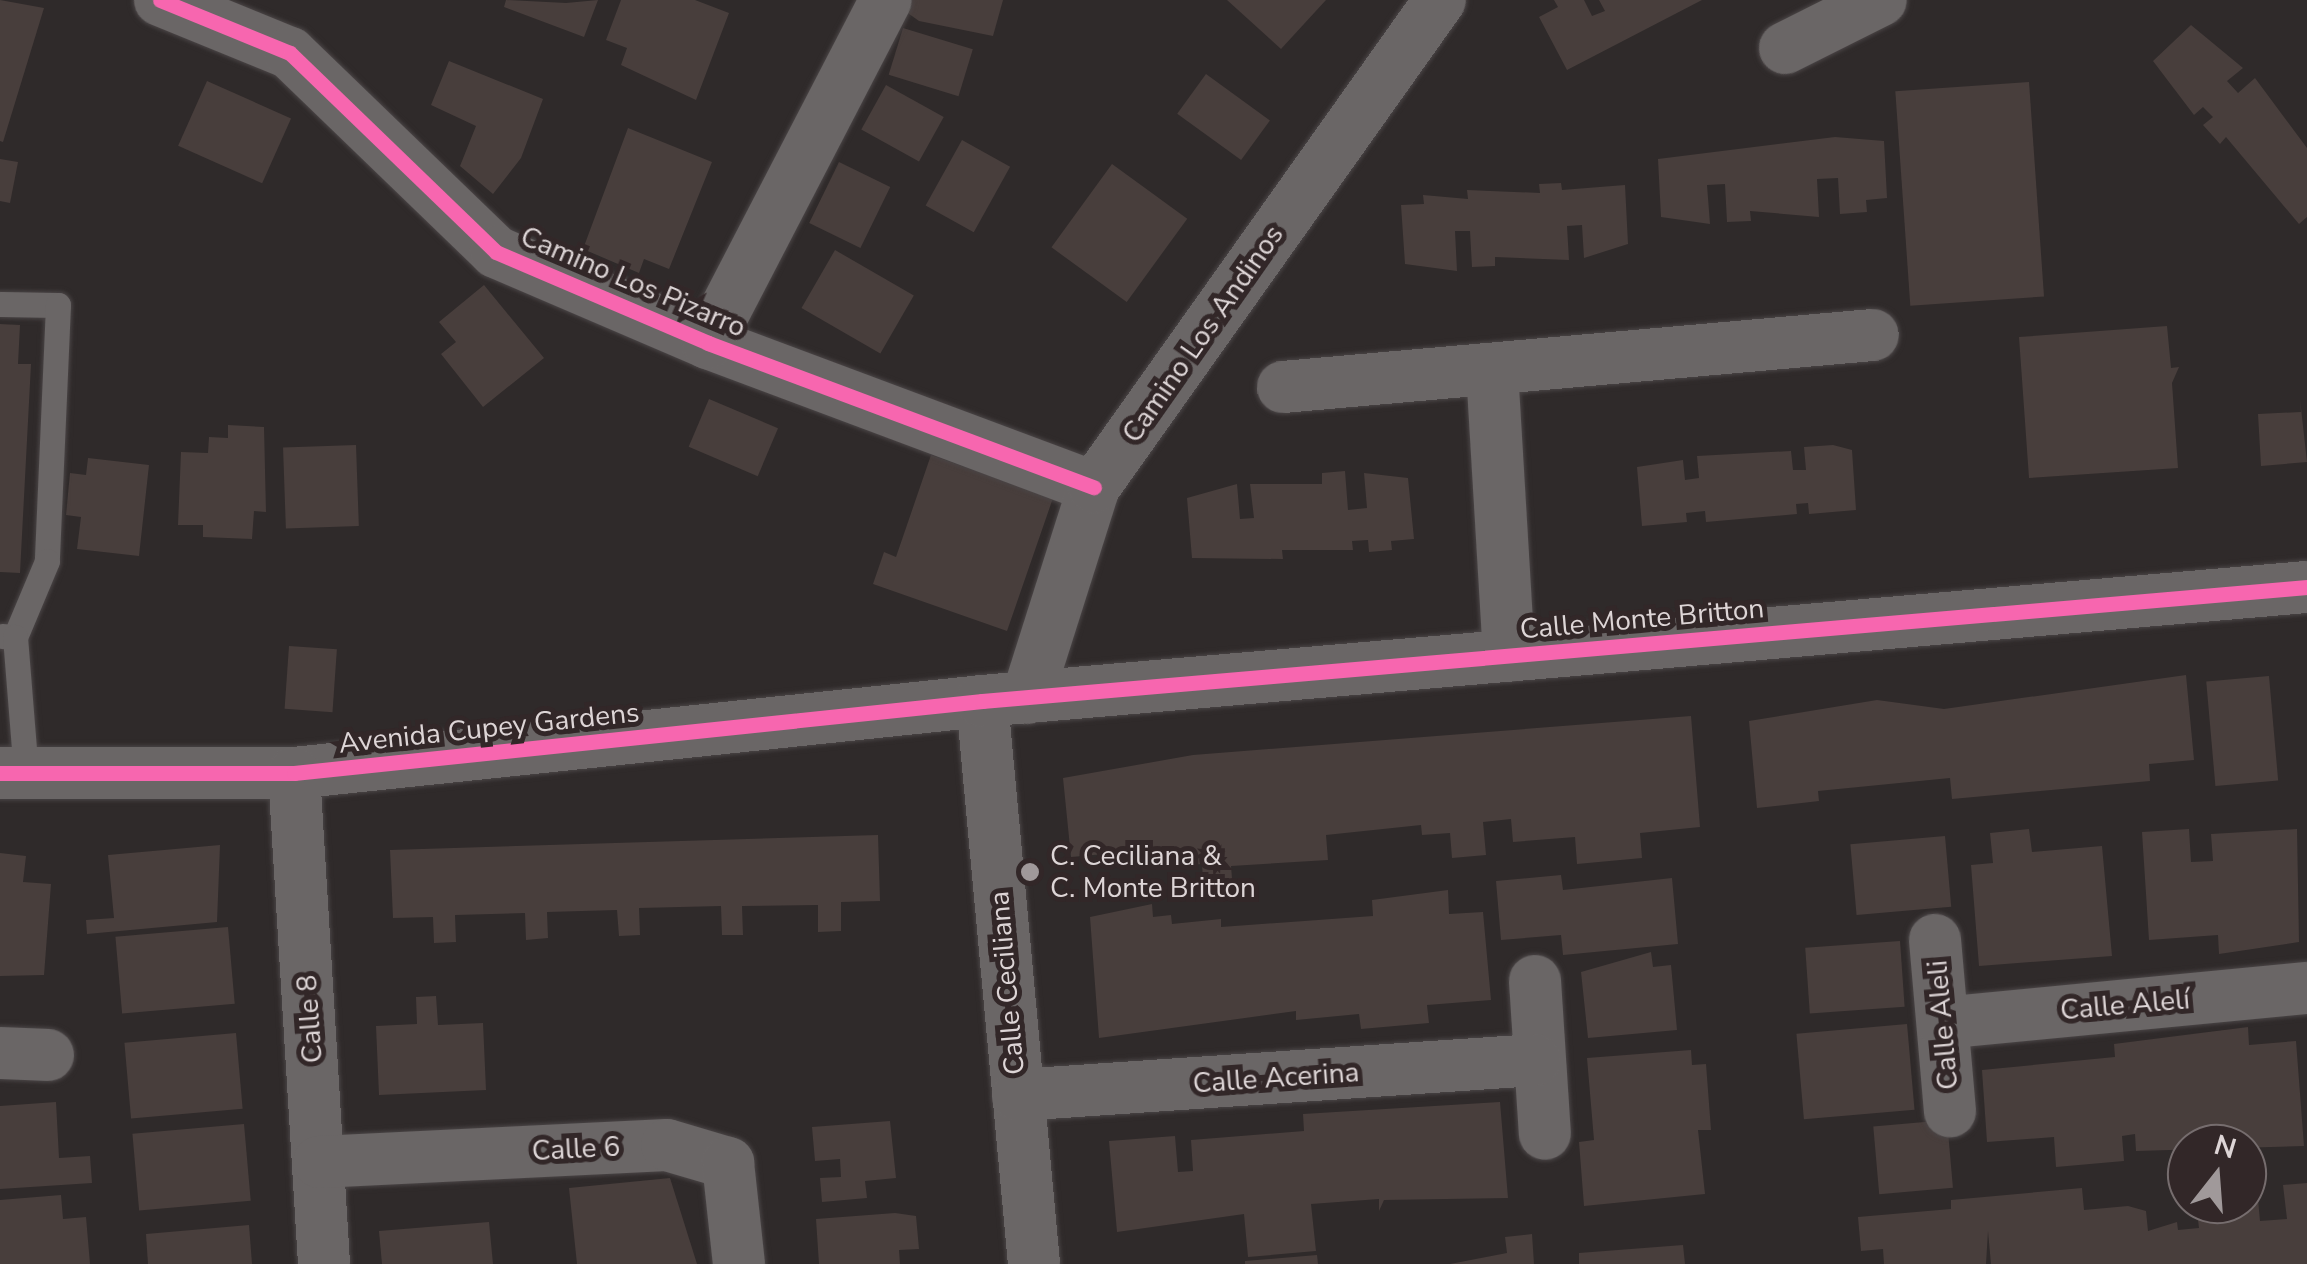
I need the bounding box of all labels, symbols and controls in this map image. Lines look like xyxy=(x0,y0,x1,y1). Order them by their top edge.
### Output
street label: Camino Los Pizarro xyxy=(516,219,750,345)
street label: Camino Los Andinos xyxy=(1115,219,1291,449)
street label: Calle Monte Britton xyxy=(1519,592,1765,646)
street label: Avenida Cupey Gardens xyxy=(337,696,641,760)
place label: C. Ceciliana & C. Monte Britton xyxy=(1050,839,1256,905)
marker: C. Ceciliana & C. Monte Britton xyxy=(1019,861,1041,883)
street label: Calle Ceciliana xyxy=(982,890,1032,1076)
street label: Calle Aleli xyxy=(1921,959,1965,1091)
street label: Calle 8 xyxy=(290,974,330,1064)
street label: Calle Alelí xyxy=(2059,983,2191,1027)
street label: Calle Acerina xyxy=(1192,1055,1360,1101)
north arrow xyxy=(2167,1124,2267,1224)
text: N xyxy=(2210,1126,2241,1168)
street label: Calle 6 xyxy=(531,1130,621,1168)

